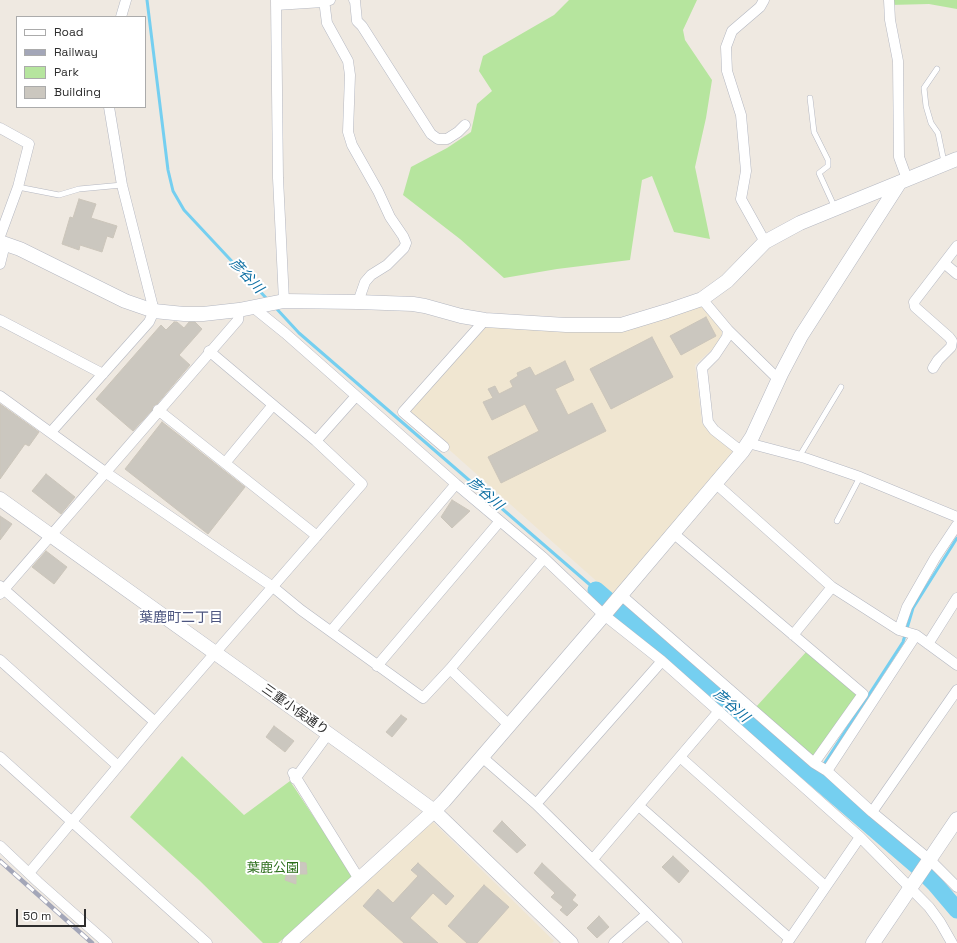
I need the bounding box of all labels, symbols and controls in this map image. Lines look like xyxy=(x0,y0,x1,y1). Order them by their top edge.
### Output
legend xyxy=(16,16,146,108)
text: Road xyxy=(54,24,83,40)
text: Railway xyxy=(54,44,98,60)
text: Park xyxy=(54,64,79,80)
text: Building xyxy=(54,84,101,100)
water label: 彦谷川 xyxy=(226,255,266,297)
water label: 彦谷川 xyxy=(464,474,506,514)
district label: 葉鹿町二丁目 xyxy=(139,610,223,626)
street label: 三重小俣通り xyxy=(259,681,331,739)
water label: 彦谷川 xyxy=(710,686,752,726)
park label: 葉鹿公園 xyxy=(247,860,299,876)
scale bar xyxy=(18,901,88,927)
text: 50 m xyxy=(23,908,51,924)

